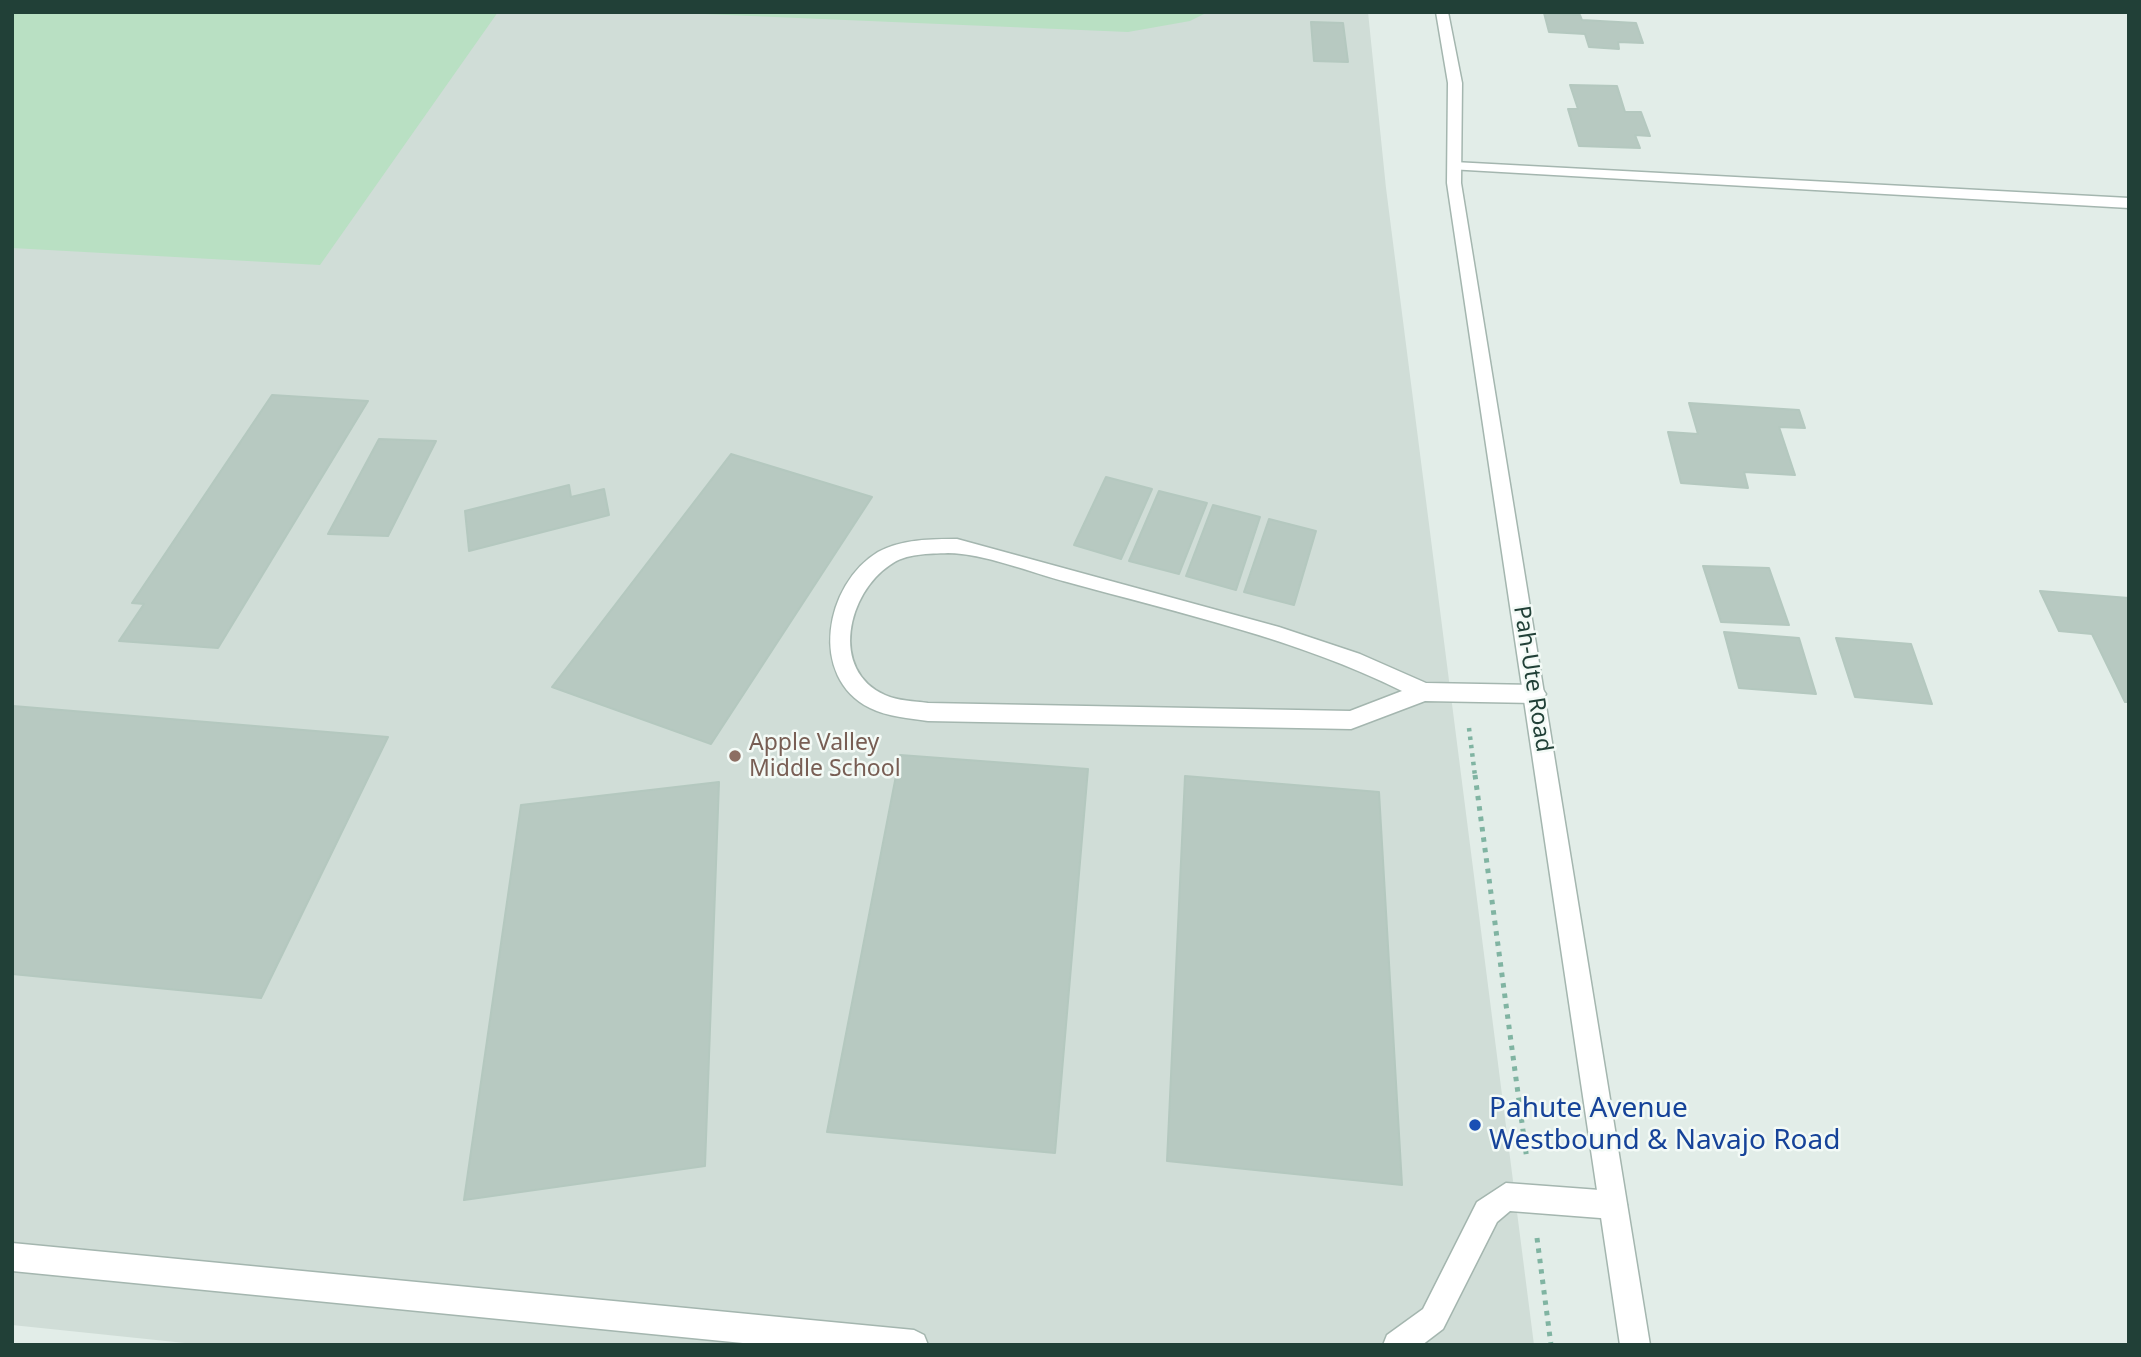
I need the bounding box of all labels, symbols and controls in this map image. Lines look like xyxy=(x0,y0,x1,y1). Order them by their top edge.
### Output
street label: Pah-Ute Road xyxy=(1507,604,1557,754)
place label: Apple Valley Middle School xyxy=(749,729,901,783)
marker: Apple Valley Middle School xyxy=(727,748,743,764)
place label: Pahute Avenue Westbound & Navajo Road xyxy=(1489,1092,1840,1158)
marker: Pahute Avenue Westbound & Navajo Road xyxy=(1467,1117,1483,1133)

